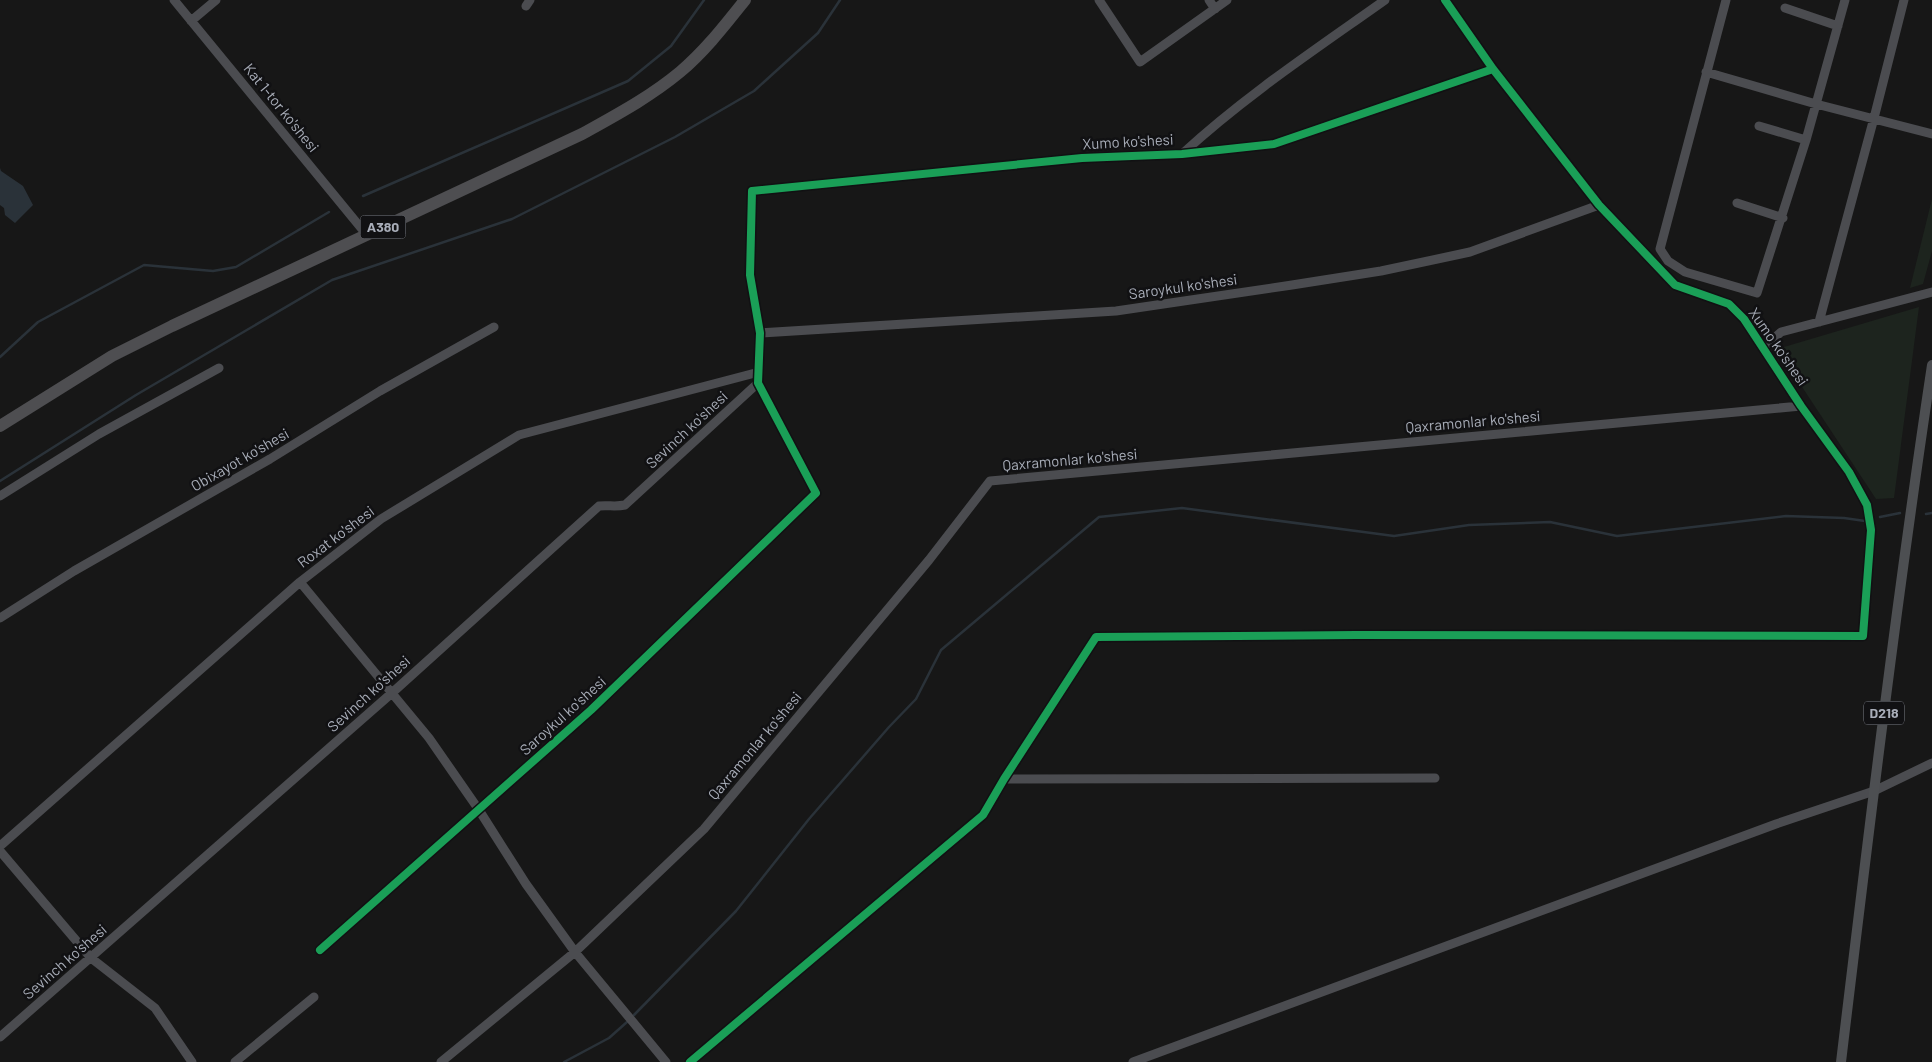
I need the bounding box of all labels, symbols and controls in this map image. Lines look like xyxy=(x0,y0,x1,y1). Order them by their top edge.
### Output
street label: Kat 1-tor ko'shesi xyxy=(240,59,323,155)
street label: Xumo ko'shesi xyxy=(1082,130,1174,152)
road number: A380 xyxy=(360,216,406,238)
street label: Saroykul ko'shesi xyxy=(1127,269,1238,303)
street label: Xumo ko'shesi xyxy=(1745,304,1812,389)
street label: Sevinch ko'shesi xyxy=(642,387,731,472)
street label: Qaxramonlar ko'shesi xyxy=(1405,406,1541,436)
street label: Obixayot ko'shesi xyxy=(187,424,292,494)
street label: Qaxramonlar ko'shesi xyxy=(1002,444,1138,474)
street label: Roxat ko'shesi xyxy=(294,502,377,571)
street label: Sevinch ko'shesi xyxy=(323,651,413,735)
street label: Saroykul ko'shesi xyxy=(516,672,609,759)
street label: Qaxramonlar ko'shesi xyxy=(704,688,805,803)
road number: D218 xyxy=(1864,701,1904,724)
street label: Sevinch ko'shesi xyxy=(19,920,110,1003)

